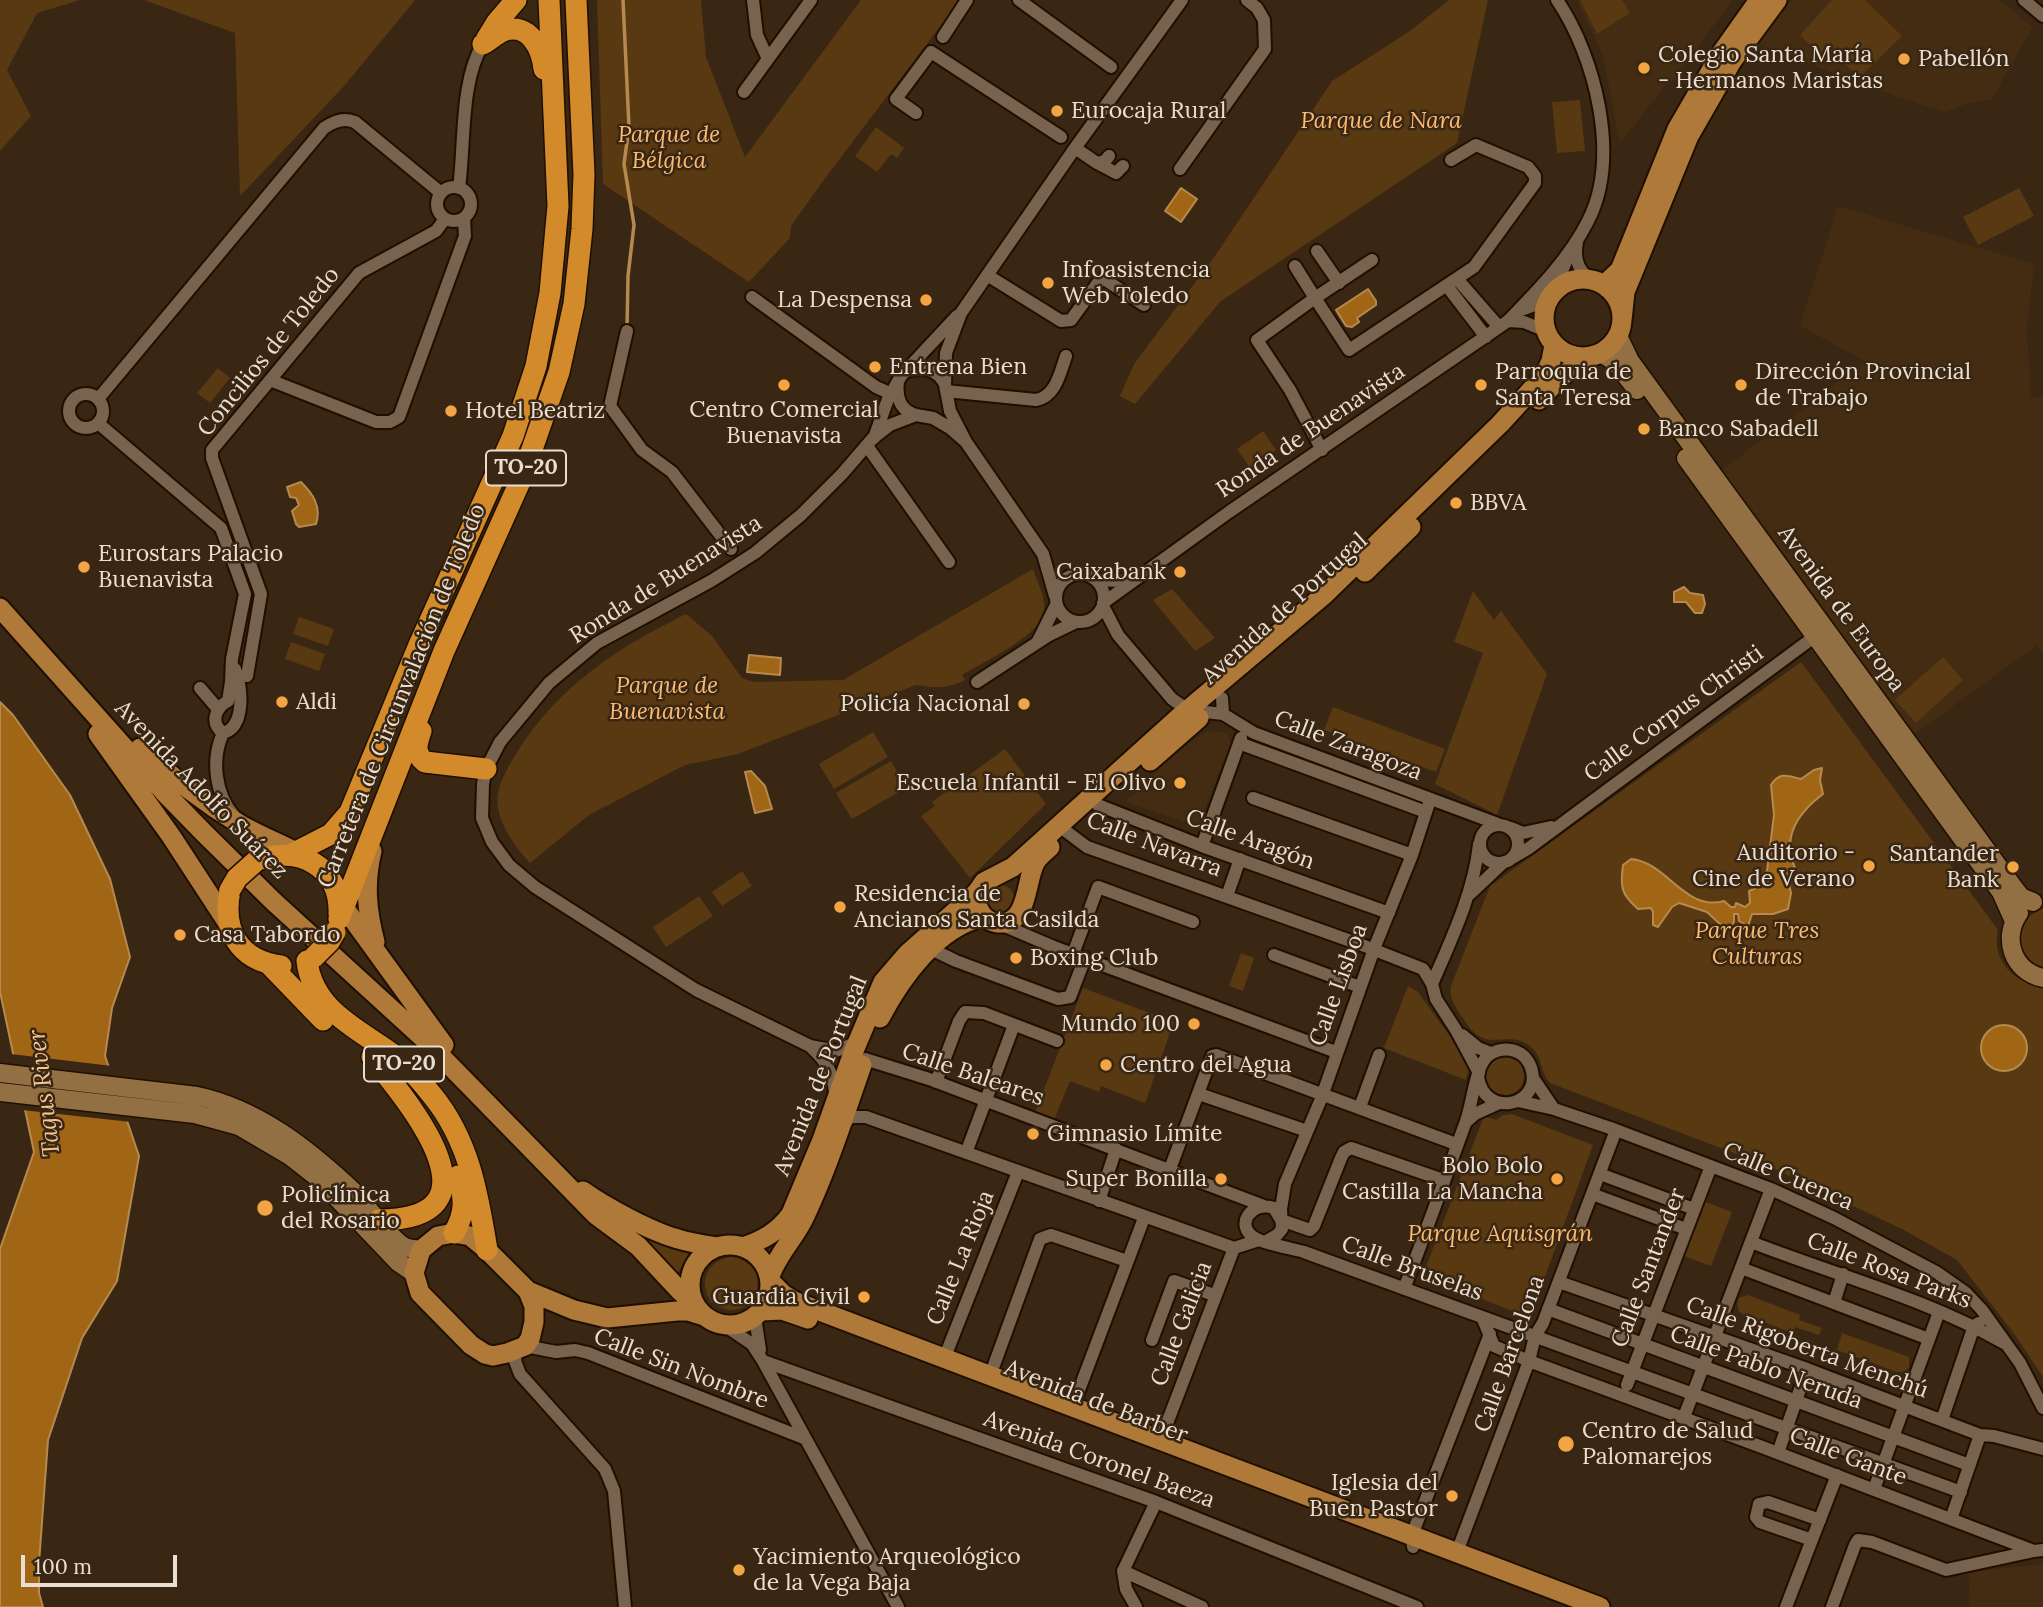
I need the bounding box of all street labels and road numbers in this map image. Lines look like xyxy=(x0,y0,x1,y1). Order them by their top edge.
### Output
street label: Concilios de Toledo xyxy=(192,262,346,442)
street label: Ronda de Buenavista xyxy=(1212,358,1410,504)
road number: TO-20 xyxy=(486,450,566,486)
street label: Carretera de Circunvalación de Toledo xyxy=(312,500,492,892)
street label: Ronda de Buenavista xyxy=(565,510,767,650)
street label: Avenida de Europa xyxy=(1771,520,1911,698)
street label: Avenida de Portugal xyxy=(1197,527,1373,691)
street label: Calle Corpus Christi xyxy=(1579,640,1769,788)
street label: Avenida Adolfo Suárez xyxy=(109,695,293,885)
street label: Calle Zaragoza xyxy=(1270,705,1426,787)
street label: Calle Aragón xyxy=(1182,804,1318,876)
street label: Calle Navarra xyxy=(1082,807,1226,883)
street label: Calle Lisboa xyxy=(1304,920,1374,1050)
street label: Avenida de Portugal xyxy=(768,972,874,1180)
street label: Calle Baleares xyxy=(898,1038,1048,1112)
road number: TO-20 xyxy=(364,1046,444,1082)
street label: Calle Cuenca xyxy=(1719,1137,1857,1217)
street label: Calle Santander xyxy=(1606,1184,1692,1352)
street label: Calle La Rioja xyxy=(921,1187,1001,1329)
street label: Calle Rosa Parks xyxy=(1803,1227,1975,1315)
street label: Calle Bruselas xyxy=(1337,1231,1487,1307)
street label: Calle Galicia xyxy=(1146,1258,1218,1390)
street label: Calle Barcelona xyxy=(1469,1272,1551,1436)
street label: Calle Rigoberta Menchú xyxy=(1682,1291,1932,1405)
street label: Calle Pablo Neruda xyxy=(1666,1320,1866,1416)
street label: Calle Sin Nombre xyxy=(590,1323,772,1415)
street label: Avenida de Barber xyxy=(1000,1354,1192,1450)
street label: Avenida Coronel Baeza xyxy=(980,1405,1218,1515)
street label: Calle Gante xyxy=(1785,1422,1911,1492)

